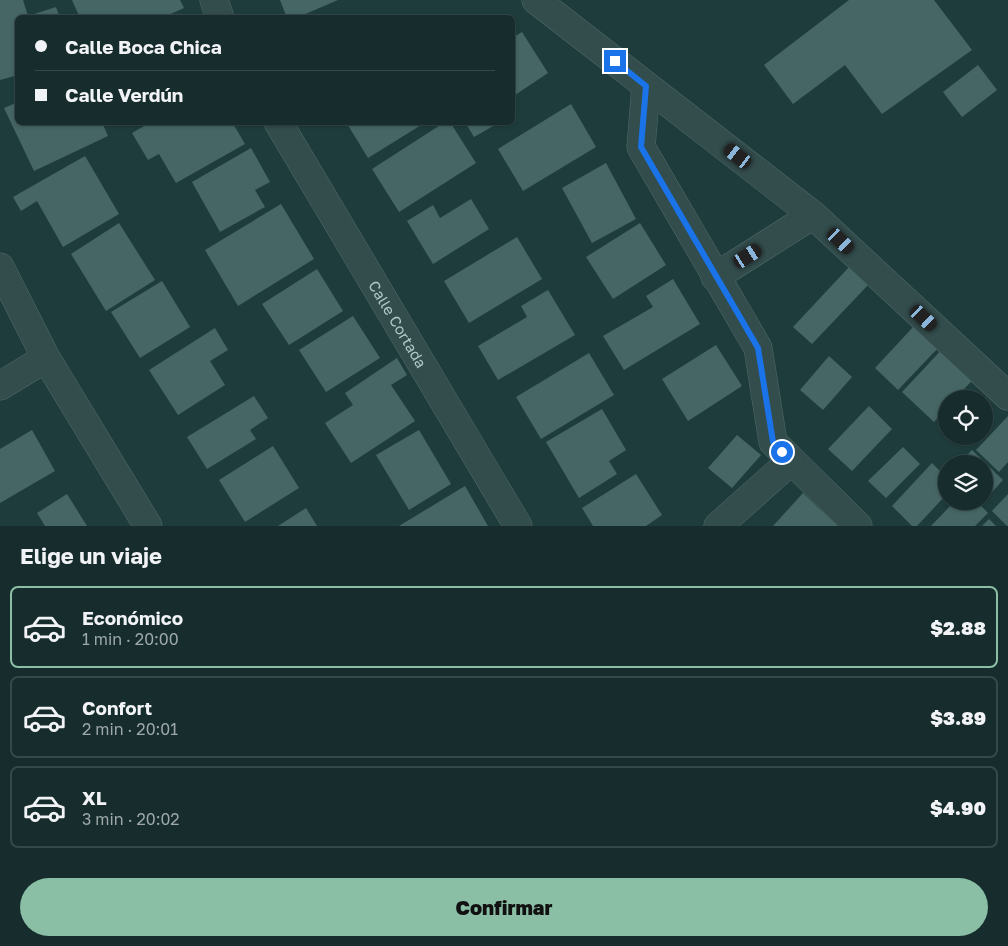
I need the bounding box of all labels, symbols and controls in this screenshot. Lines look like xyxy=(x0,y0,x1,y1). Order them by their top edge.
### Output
text: Calle Boca Chica xyxy=(65,35,222,58)
route end xyxy=(604,50,626,72)
text: Calle Verdún xyxy=(65,83,183,106)
car xyxy=(721,141,754,171)
car xyxy=(824,225,857,257)
car xyxy=(731,242,764,270)
street label: Calle Cortada xyxy=(365,277,431,371)
car xyxy=(907,302,940,334)
map controls xyxy=(938,390,993,510)
button: locate xyxy=(938,390,993,445)
route start xyxy=(771,441,793,463)
button: layers xyxy=(938,455,993,510)
text: Elige un viaje xyxy=(20,542,162,569)
icon: car xyxy=(22,605,67,650)
text: Económico xyxy=(82,606,183,629)
text: $2.88 xyxy=(930,616,986,639)
text: 1 min · 20:00 xyxy=(82,629,179,649)
icon: car xyxy=(22,695,67,740)
text: Confort xyxy=(82,696,152,719)
text: $3.89 xyxy=(930,706,986,729)
text: 2 min · 20:01 xyxy=(82,719,178,739)
icon: car xyxy=(22,785,67,830)
text: XL xyxy=(82,786,107,809)
text: $4.90 xyxy=(930,796,986,819)
text: 3 min · 20:02 xyxy=(82,809,180,829)
button: Confirmar xyxy=(20,878,988,936)

